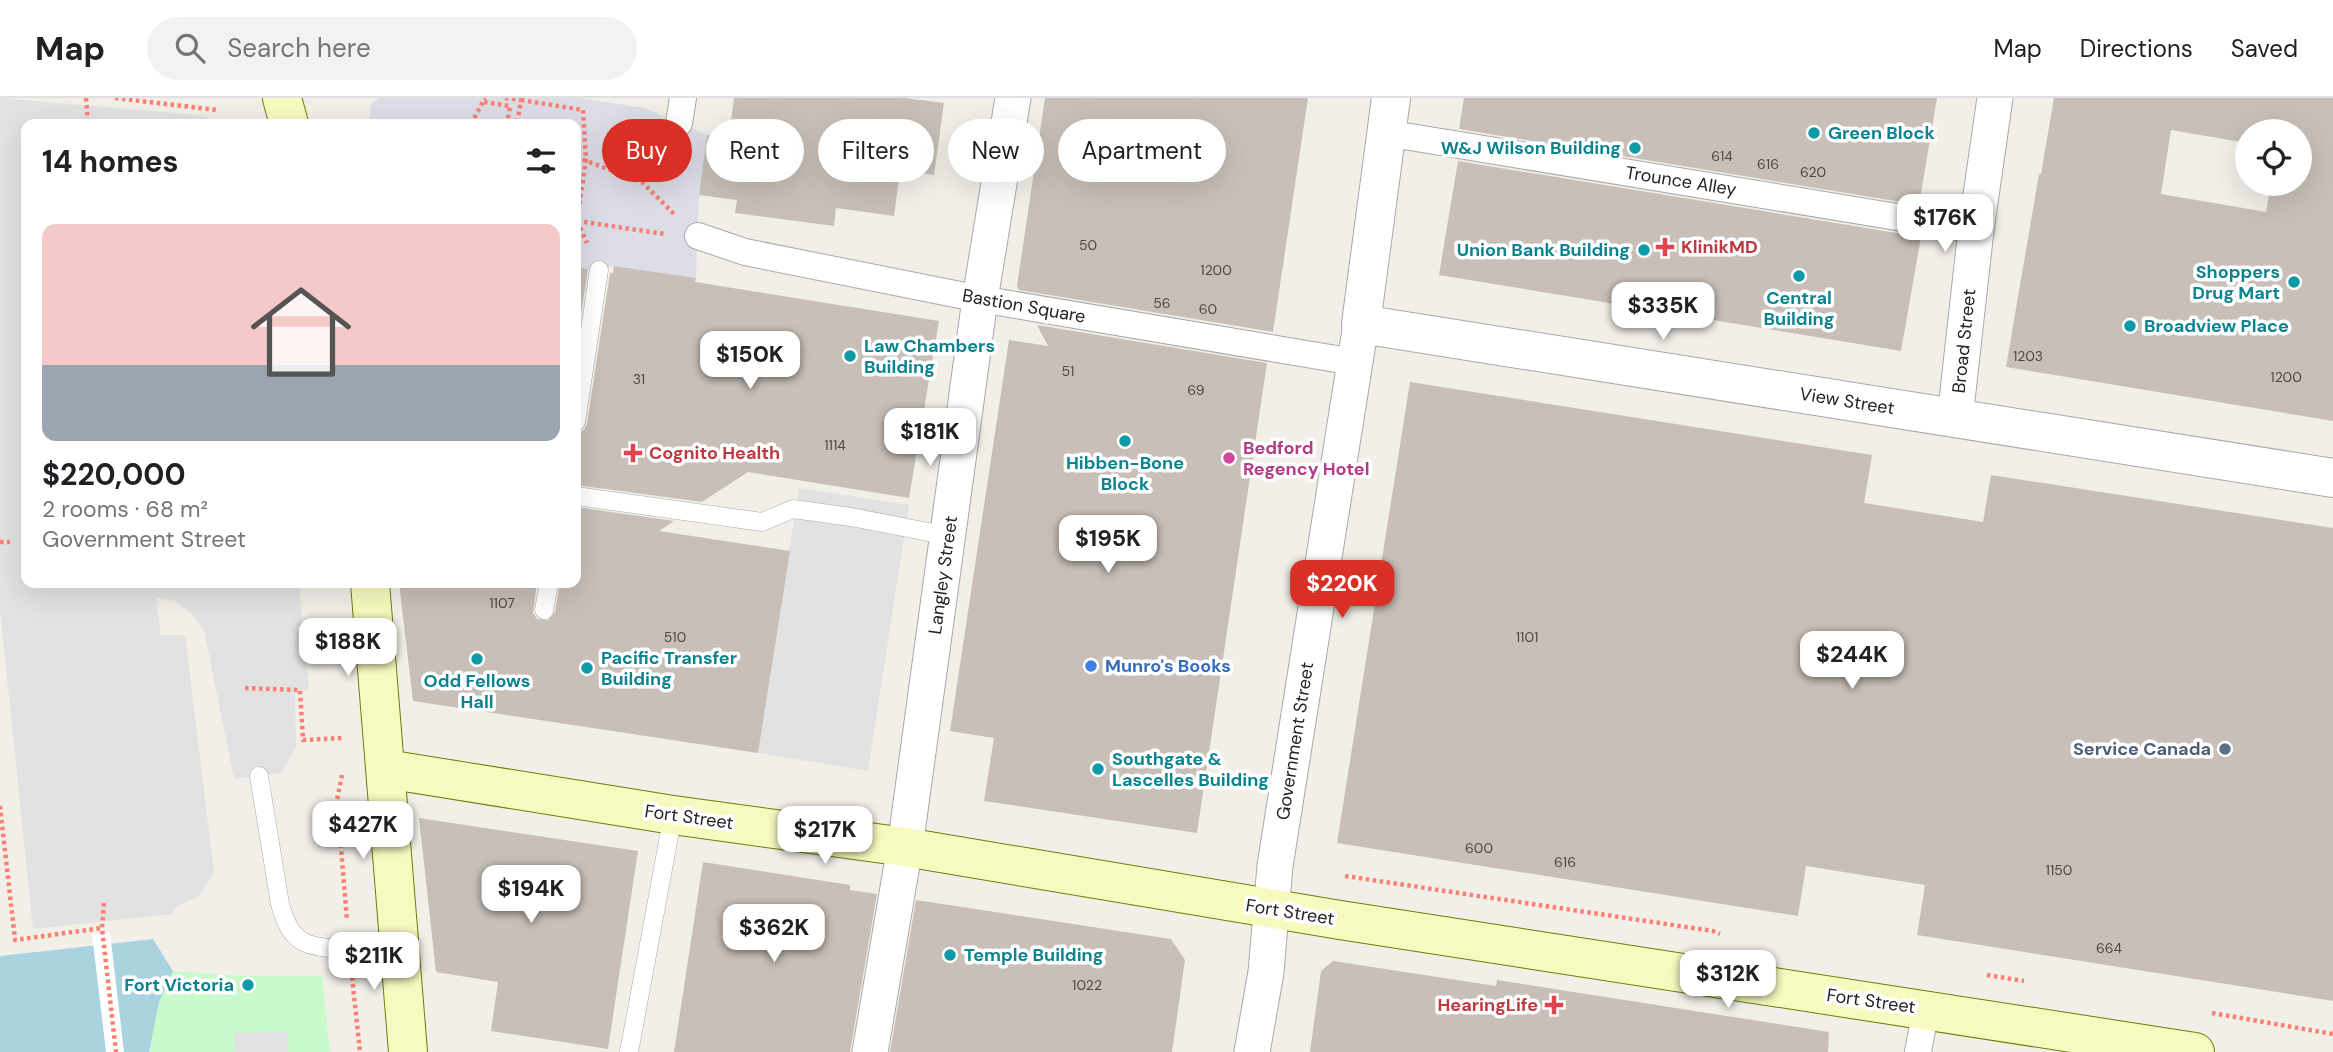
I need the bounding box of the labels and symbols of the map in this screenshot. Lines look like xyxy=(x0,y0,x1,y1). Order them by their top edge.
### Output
place label: Green Block xyxy=(1828,121,1935,145)
marker: Green Block xyxy=(1806,125,1822,141)
place label: W&J Wilson Building xyxy=(1441,136,1621,160)
marker: W&J Wilson Building xyxy=(1627,140,1643,156)
house number: 614 xyxy=(1711,147,1733,165)
house number: 616 xyxy=(1757,155,1779,173)
street label: Trounce Alley xyxy=(1624,160,1738,202)
house number: 620 xyxy=(1800,163,1826,181)
pin: $176K xyxy=(1896,194,1994,254)
place label: KlinikMD xyxy=(1681,235,1758,259)
house number: 50 xyxy=(1079,236,1097,254)
marker: KlinikMD xyxy=(1655,237,1675,257)
place label: Union Bank Building xyxy=(1457,238,1630,262)
marker: Union Bank Building xyxy=(1636,242,1652,258)
place label: Shoppers Drug Mart xyxy=(2192,260,2280,305)
house number: 1200 xyxy=(1200,261,1232,279)
marker: Central Building xyxy=(1791,268,1807,284)
marker: Shoppers Drug Mart xyxy=(2286,274,2302,290)
pin: $335K xyxy=(1614,282,1712,342)
street label: Bastion Square xyxy=(960,283,1088,329)
place label: Central Building xyxy=(1764,286,1834,331)
street label: Broad Street xyxy=(1947,288,1981,394)
house number: 56 xyxy=(1153,294,1171,312)
house number: 60 xyxy=(1199,300,1217,318)
place label: Broadview Place xyxy=(2144,314,2289,338)
marker: Broadview Place xyxy=(2122,318,2138,334)
pin: $150K xyxy=(701,331,799,391)
place label: Law Chambers Building xyxy=(864,334,995,379)
house number: 1203 xyxy=(2013,347,2043,365)
marker: Law Chambers Building xyxy=(842,348,858,364)
house number: 51 xyxy=(1062,362,1074,380)
house number: 1200 xyxy=(2270,368,2302,386)
house number: 31 xyxy=(633,370,645,388)
house number: 69 xyxy=(1187,381,1205,399)
street label: View Street xyxy=(1798,382,1896,420)
pin: $181K xyxy=(881,408,979,468)
marker: Hibben-Bone Block xyxy=(1117,433,1133,449)
house number: 1114 xyxy=(824,436,846,454)
place label: Bedford Regency Hotel xyxy=(1243,436,1369,481)
place label: Cognito Health xyxy=(649,441,780,465)
marker: Cognito Health xyxy=(623,443,643,463)
marker: Bedford Regency Hotel xyxy=(1221,450,1237,466)
place label: Hibben-Bone Block xyxy=(1066,451,1184,496)
street label: Langley Street xyxy=(923,514,963,636)
pin: $195K xyxy=(1059,516,1157,575)
pin: $220K xyxy=(1293,560,1391,620)
house number: 1107 xyxy=(489,594,515,612)
pin: $188K xyxy=(299,618,397,678)
house number: 510 xyxy=(664,628,686,646)
house number: 1101 xyxy=(1516,628,1538,646)
pin: $244K xyxy=(1803,632,1901,691)
place label: Pacific Transfer Building xyxy=(601,646,737,691)
marker: Odd Fellows Hall xyxy=(469,651,485,667)
place label: Munro's Books xyxy=(1105,654,1231,678)
marker: Munro's Books xyxy=(1083,658,1099,674)
marker: Pacific Transfer Building xyxy=(579,660,595,676)
street label: Government Street xyxy=(1271,660,1319,822)
place label: Odd Fellows Hall xyxy=(424,669,530,714)
place label: Service Canada xyxy=(2073,737,2211,761)
marker: Service Canada xyxy=(2217,741,2233,757)
place label: Southgate & Lascelles Building xyxy=(1112,747,1269,792)
marker: Southgate & Lascelles Building xyxy=(1090,761,1106,777)
street label: Fort Street xyxy=(643,799,735,835)
pin: $427K xyxy=(314,802,412,861)
pin: $217K xyxy=(776,806,874,866)
house number: 600 xyxy=(1465,839,1493,857)
house number: 616 xyxy=(1554,853,1576,871)
house number: 1150 xyxy=(2046,861,2072,879)
pin: $194K xyxy=(482,866,580,925)
street label: Fort Street xyxy=(1244,893,1336,931)
pin: $362K xyxy=(725,904,823,964)
pin: $211K xyxy=(325,932,423,992)
house number: 664 xyxy=(2096,939,2123,957)
place label: Temple Building xyxy=(964,943,1103,967)
marker: Temple Building xyxy=(942,947,958,963)
pin: $312K xyxy=(1679,950,1777,1010)
place label: Fort Victoria xyxy=(124,973,234,997)
house number: 1022 xyxy=(1072,976,1102,994)
marker: Fort Victoria xyxy=(240,977,256,993)
street label: Fort Street xyxy=(1825,983,1917,1019)
place label: HearingLife xyxy=(1438,993,1538,1017)
marker: HearingLife xyxy=(1544,995,1564,1015)

